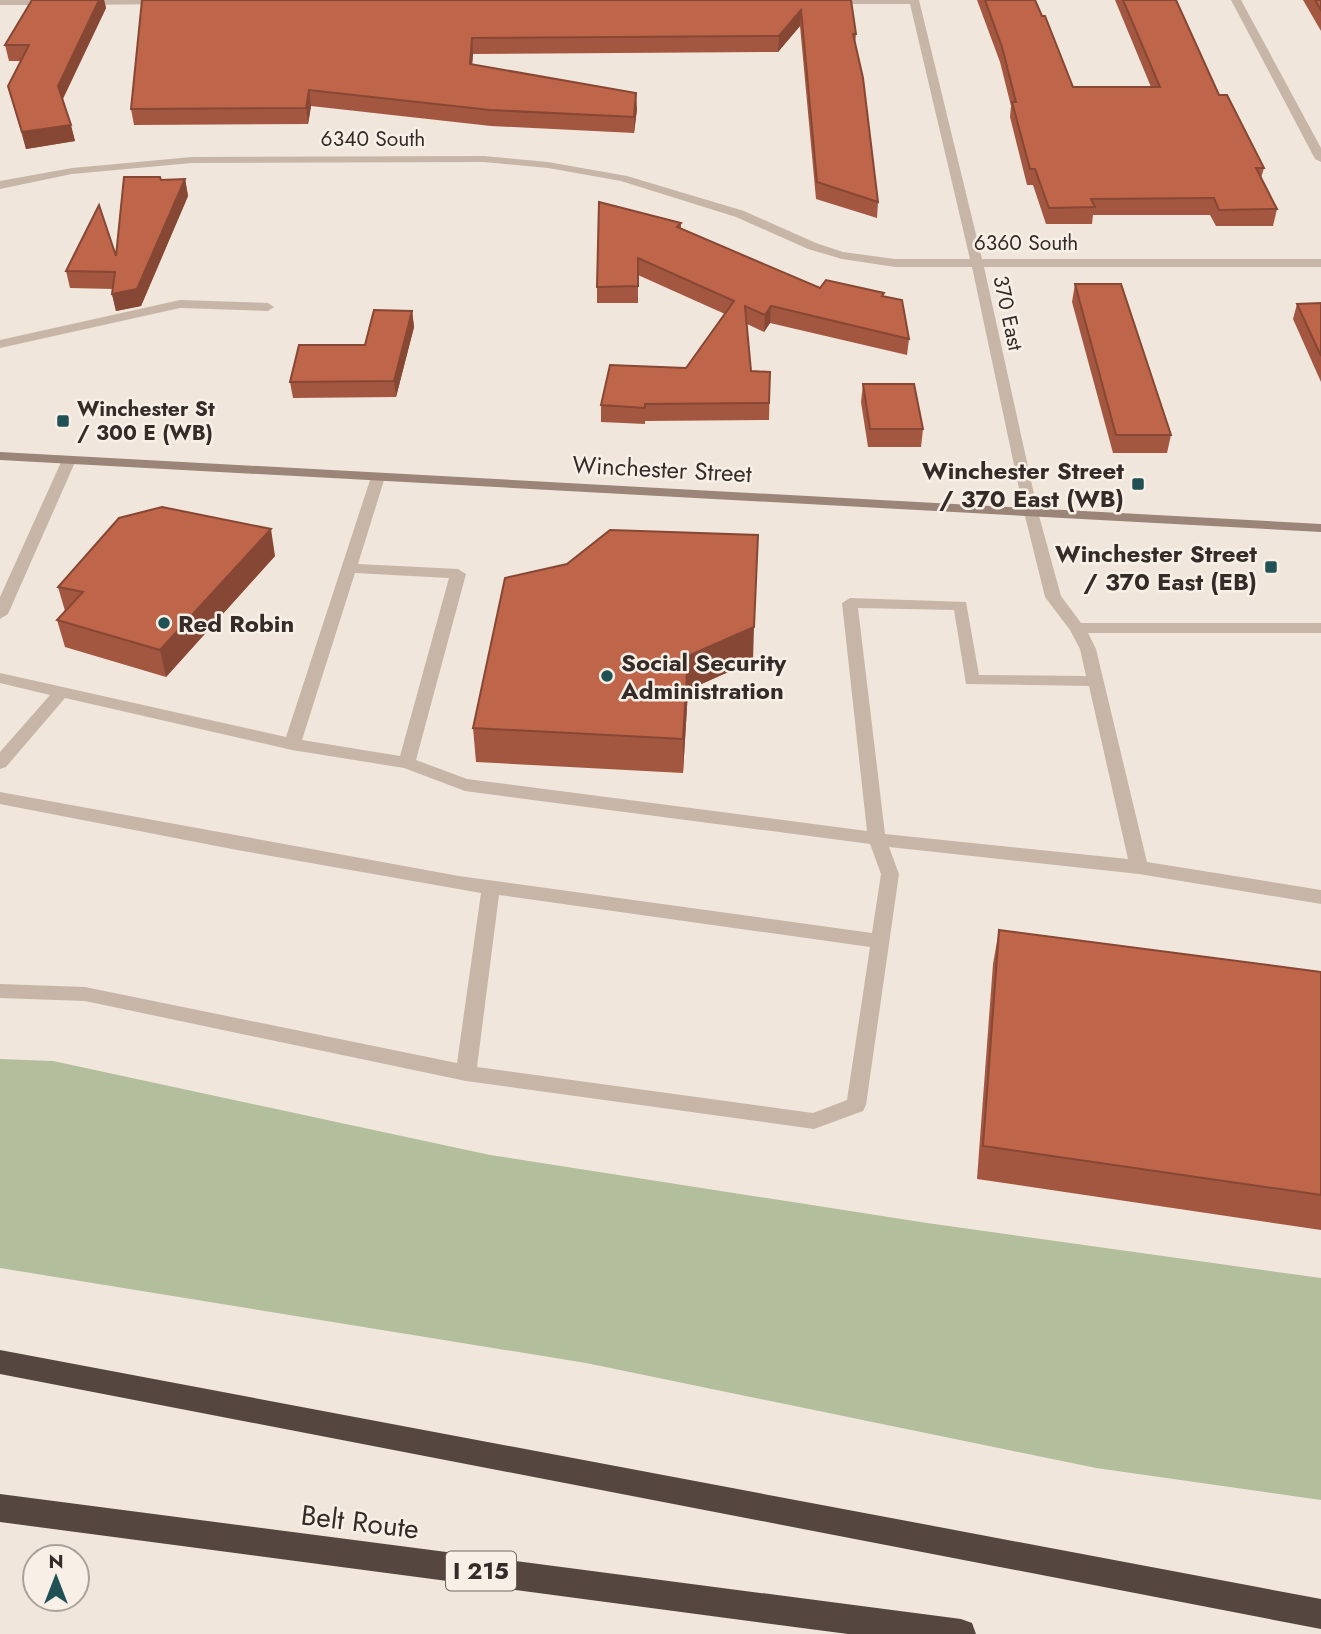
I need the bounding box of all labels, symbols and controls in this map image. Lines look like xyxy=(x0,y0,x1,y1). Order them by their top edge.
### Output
street label: 6340 South xyxy=(321,124,425,154)
street label: 6360 South xyxy=(974,228,1078,258)
street label: 370 East xyxy=(985,273,1031,353)
place label: Winchester St / 300 E (WB) xyxy=(77,394,215,448)
marker: Winchester St / 300 E (WB) xyxy=(55,413,71,429)
street label: Winchester Street xyxy=(571,447,753,491)
place label: Winchester Street / 370 East (WB) xyxy=(922,453,1124,516)
marker: Winchester Street / 370 East (WB) xyxy=(1130,476,1146,492)
place label: Winchester Street / 370 East (EB) xyxy=(1055,536,1257,599)
marker: Winchester Street / 370 East (EB) xyxy=(1263,559,1279,575)
place label: Red Robin xyxy=(178,606,294,641)
marker: Red Robin xyxy=(156,615,172,631)
place label: Social Security Administration xyxy=(620,645,787,708)
marker: Social Security Administration xyxy=(599,668,615,684)
street label: Belt Route xyxy=(299,1494,421,1550)
north arrow xyxy=(21,1543,91,1613)
text: N xyxy=(48,1548,64,1575)
road number: I 215 xyxy=(446,1552,516,1590)

